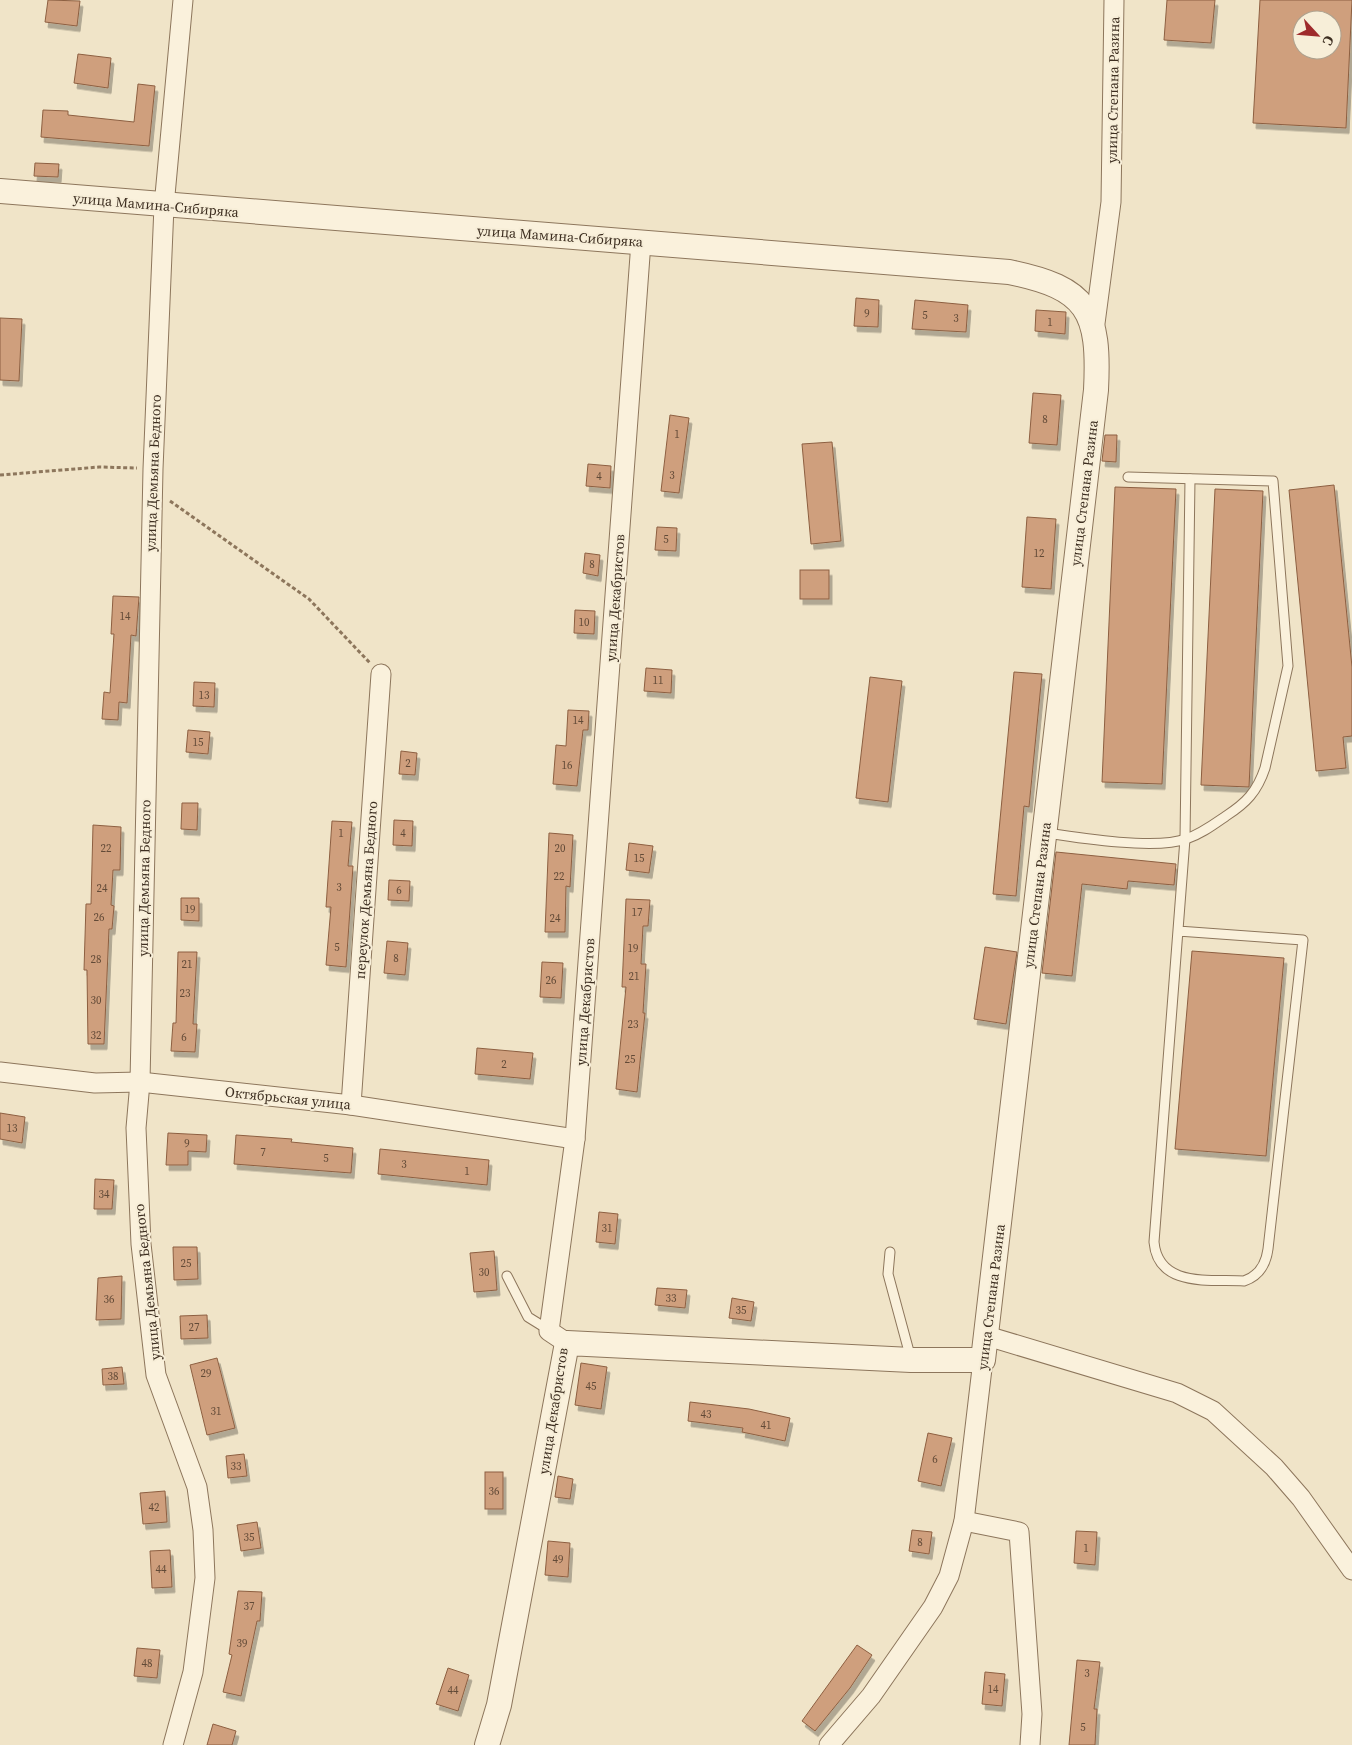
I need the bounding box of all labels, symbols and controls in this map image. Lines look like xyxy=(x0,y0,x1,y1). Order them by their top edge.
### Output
north arrow xyxy=(1292,10,1342,60)
street label: улица Степана Разина xyxy=(1102,16,1124,164)
text: С xyxy=(1318,32,1340,49)
street label: улица Мамина-Сибиряка xyxy=(72,188,241,222)
street label: улица Мамина-Сибиряка xyxy=(476,220,645,252)
house number: 9 xyxy=(864,306,870,321)
house number: 5 xyxy=(922,308,928,323)
house number: 3 xyxy=(953,311,959,326)
house number: 1 xyxy=(1047,315,1053,330)
street label: улица Демьяна Бедного xyxy=(140,394,166,552)
house number: 8 xyxy=(1042,412,1048,427)
street label: улица Степана Разина xyxy=(1065,418,1103,567)
house number: 1 xyxy=(674,427,680,442)
house number: 3 xyxy=(669,468,675,483)
house number: 4 xyxy=(596,469,602,484)
house number: 5 xyxy=(663,532,669,547)
street label: улица Декабристов xyxy=(601,534,629,662)
house number: 12 xyxy=(1034,546,1045,561)
house number: 8 xyxy=(589,557,595,572)
house number: 14 xyxy=(120,609,131,624)
house number: 10 xyxy=(579,615,590,630)
house number: 11 xyxy=(653,673,664,688)
house number: 13 xyxy=(199,688,210,703)
house number: 14 xyxy=(573,713,584,728)
house number: 15 xyxy=(193,735,204,750)
house number: 2 xyxy=(405,756,411,771)
house number: 16 xyxy=(562,758,573,773)
street label: улица Демьяна Бедного xyxy=(133,799,155,957)
street label: переулок Демьяна Бедного xyxy=(350,800,382,980)
street label: улица Степана Разина xyxy=(1018,820,1056,969)
house number: 1 xyxy=(338,826,344,841)
house number: 4 xyxy=(400,826,406,841)
house number: 22 xyxy=(101,841,112,856)
house number: 20 xyxy=(555,841,566,856)
house number: 15 xyxy=(634,851,645,866)
house number: 22 xyxy=(554,869,565,884)
house number: 3 xyxy=(336,880,342,895)
house number: 24 xyxy=(97,881,108,896)
house number: 6 xyxy=(396,883,402,898)
house number: 19 xyxy=(185,902,196,917)
house number: 17 xyxy=(632,905,643,920)
house number: 26 xyxy=(94,910,105,925)
house number: 24 xyxy=(550,911,561,926)
street label: улица Декабристов xyxy=(571,938,599,1066)
house number: 5 xyxy=(334,940,340,955)
house number: 19 xyxy=(628,941,639,956)
house number: 8 xyxy=(393,951,399,966)
house number: 28 xyxy=(91,952,102,967)
house number: 21 xyxy=(182,957,193,972)
house number: 21 xyxy=(629,969,640,984)
house number: 26 xyxy=(546,973,557,988)
house number: 23 xyxy=(180,986,191,1001)
house number: 30 xyxy=(91,993,102,1008)
house number: 23 xyxy=(628,1017,639,1032)
house number: 32 xyxy=(91,1028,102,1043)
house number: 6 xyxy=(181,1030,187,1045)
house number: 25 xyxy=(625,1052,636,1067)
house number: 2 xyxy=(501,1057,507,1072)
street label: Октябрьская улица xyxy=(224,1081,353,1115)
house number: 13 xyxy=(7,1121,18,1136)
house number: 9 xyxy=(184,1136,190,1151)
house number: 7 xyxy=(260,1145,266,1160)
house number: 5 xyxy=(323,1151,329,1166)
house number: 3 xyxy=(401,1157,407,1172)
house number: 1 xyxy=(464,1164,470,1179)
house number: 34 xyxy=(99,1187,110,1202)
street label: улица Демьяна Бедного xyxy=(129,1202,165,1361)
house number: 31 xyxy=(602,1221,613,1236)
street label: улица Степана Разина xyxy=(972,1222,1010,1371)
house number: 25 xyxy=(181,1256,192,1271)
house number: 30 xyxy=(479,1265,490,1280)
house number: 33 xyxy=(666,1291,677,1306)
house number: 36 xyxy=(104,1292,115,1307)
house number: 35 xyxy=(736,1303,747,1318)
house number: 27 xyxy=(189,1320,200,1335)
street label: улица Декабристов xyxy=(533,1346,573,1476)
house number: 29 xyxy=(201,1366,212,1381)
house number: 38 xyxy=(108,1369,119,1384)
house number: 45 xyxy=(586,1379,597,1394)
house number: 31 xyxy=(211,1404,222,1419)
house number: 43 xyxy=(701,1407,712,1422)
house number: 41 xyxy=(761,1418,772,1433)
house number: 6 xyxy=(932,1452,938,1467)
house number: 33 xyxy=(231,1459,242,1474)
house number: 36 xyxy=(489,1484,500,1499)
house number: 42 xyxy=(149,1500,160,1515)
house number: 35 xyxy=(244,1530,255,1545)
house number: 8 xyxy=(917,1535,923,1550)
house number: 1 xyxy=(1083,1541,1089,1556)
house number: 49 xyxy=(553,1552,564,1567)
house number: 44 xyxy=(156,1562,167,1577)
house number: 37 xyxy=(244,1599,255,1614)
house number: 39 xyxy=(237,1636,248,1651)
house number: 48 xyxy=(142,1656,153,1671)
house number: 3 xyxy=(1084,1666,1090,1681)
house number: 14 xyxy=(988,1682,999,1697)
house number: 44 xyxy=(448,1683,459,1698)
house number: 5 xyxy=(1080,1720,1086,1735)

